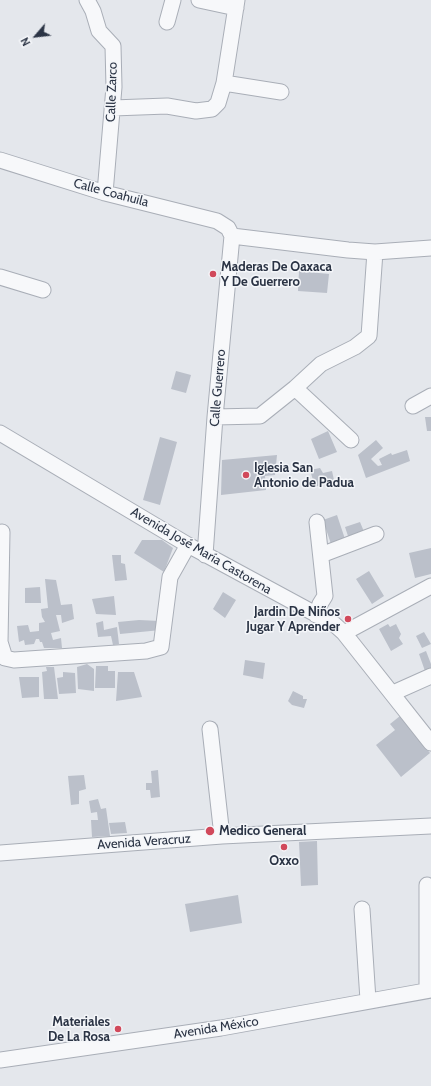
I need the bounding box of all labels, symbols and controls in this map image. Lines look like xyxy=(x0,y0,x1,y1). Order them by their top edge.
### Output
north arrow xyxy=(16,16,56,56)
text: N xyxy=(17,35,33,48)
street label: Calle Zarco xyxy=(103,62,121,122)
street label: Calle Coahuila xyxy=(72,175,150,211)
place label: Maderas De Oaxaca Y De Guerrero xyxy=(221,259,332,290)
marker: Maderas De Oaxaca Y De Guerrero xyxy=(208,269,218,279)
street label: Calle Guerrero xyxy=(207,349,229,427)
place label: Iglesia San Antonio de Padua xyxy=(254,460,354,491)
marker: Iglesia San Antonio de Padua xyxy=(241,470,251,480)
street label: Avenida José María Castorena xyxy=(128,504,274,598)
place label: Jardin De Niños Jugar Y Aprender xyxy=(246,604,340,635)
marker: Jardin De Niños Jugar Y Aprender xyxy=(343,614,353,624)
place label: Medico General xyxy=(219,823,306,839)
marker: Medico General xyxy=(204,825,216,837)
street label: Avenida Veracruz xyxy=(97,831,191,853)
marker: Oxxo xyxy=(279,842,289,852)
place label: Oxxo xyxy=(269,853,299,869)
place label: Materiales De La Rosa xyxy=(48,1014,110,1045)
street label: Avenida México xyxy=(172,1014,260,1042)
marker: Materiales De La Rosa xyxy=(113,1024,123,1034)

